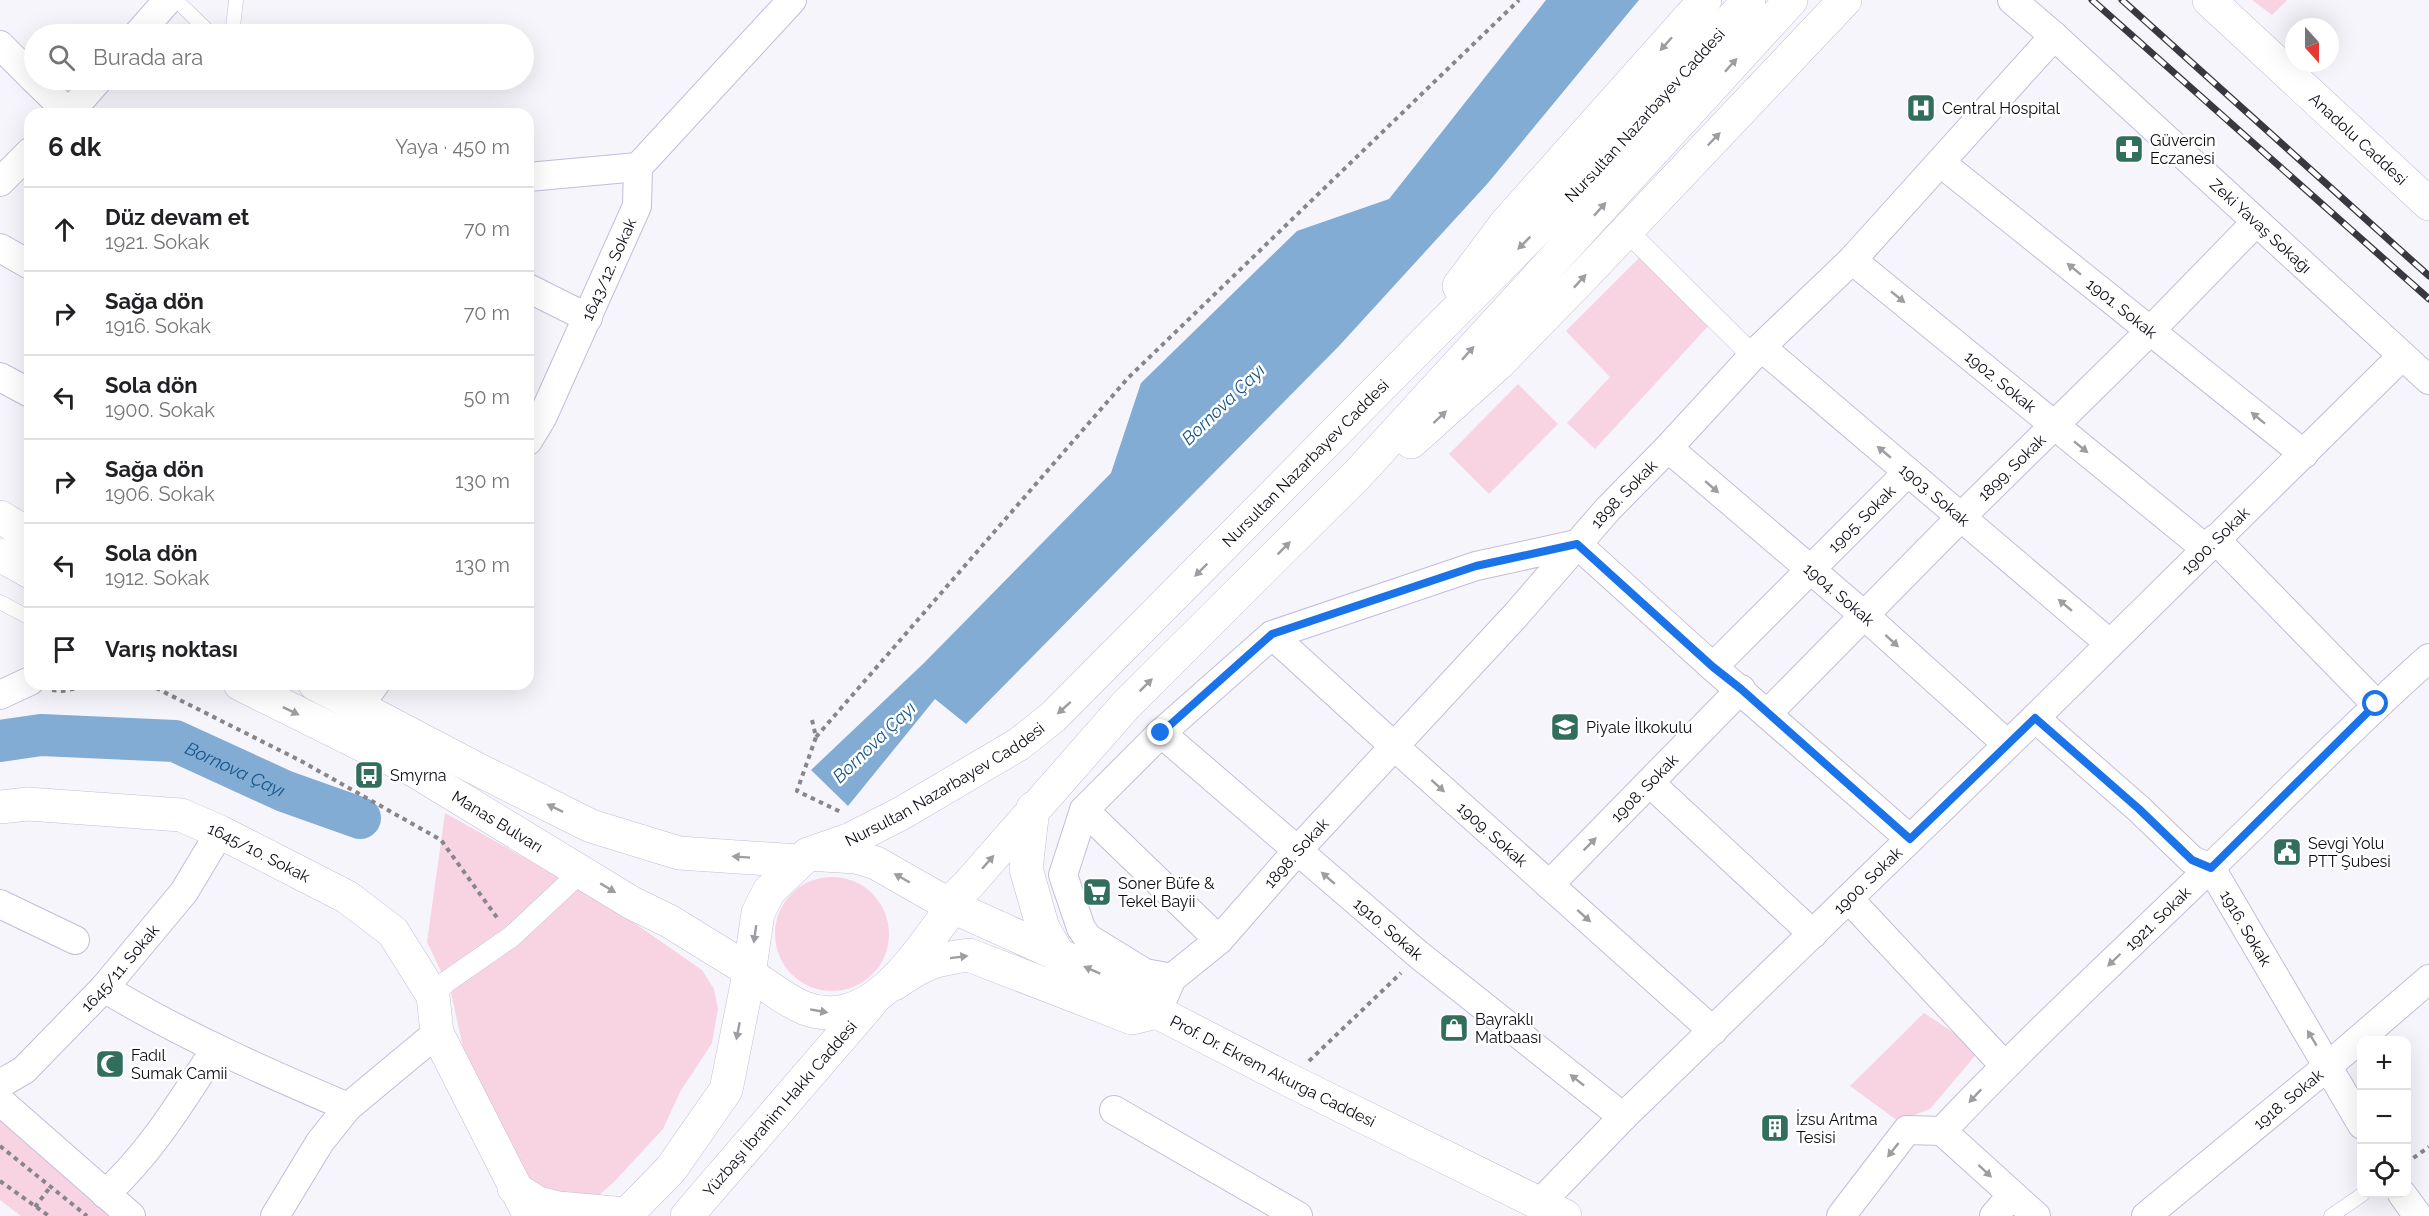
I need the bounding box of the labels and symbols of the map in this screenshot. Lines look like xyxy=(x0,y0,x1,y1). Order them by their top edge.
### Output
north arrow xyxy=(2285,18,2339,72)
street label: Nursultan Nazarbayev Caddesi xyxy=(1560,24,1728,206)
one-way arrow xyxy=(1659,36,1673,51)
one-way arrow xyxy=(1724,58,1737,73)
street label: Anadolu Caddesi xyxy=(2306,89,2411,189)
hospital icon: Central Hospital xyxy=(1905,92,1937,124)
place label: Central Hospital xyxy=(1942,99,2061,118)
place label: Güvercin Eczanesi xyxy=(2150,131,2216,168)
one-way arrow xyxy=(1706,132,1720,146)
pharmacy icon: Güvercin Eczanesi xyxy=(2113,133,2145,165)
street label: Zeki Yavaş Sokağı xyxy=(2206,174,2315,277)
one-way arrow xyxy=(1593,202,1606,217)
street label: 1643/12. Sokak xyxy=(577,214,640,323)
one-way arrow xyxy=(1517,236,1531,251)
one-way arrow xyxy=(2066,264,2081,276)
one-way arrow xyxy=(1573,273,1587,288)
street label: 1901. Sokak xyxy=(2083,274,2162,342)
one-way arrow xyxy=(1890,290,1905,302)
one-way arrow xyxy=(1461,346,1474,361)
street label: 1902. Sokak xyxy=(1961,347,2041,416)
water label: Bornova Çayı xyxy=(1177,359,1269,449)
street label: Nursultan Nazarbayev Caddesi xyxy=(1218,375,1392,551)
one-way arrow xyxy=(1433,410,1448,424)
one-way arrow xyxy=(2250,411,2266,424)
street label: 1899. Sokak xyxy=(1974,430,2050,505)
one-way arrow xyxy=(2073,440,2089,453)
one-way arrow xyxy=(1877,446,1892,459)
street label: 1898. Sokak xyxy=(1586,455,1661,532)
street label: 1903. Sokak xyxy=(1896,459,1974,530)
one-way arrow xyxy=(1704,480,1719,493)
street label: 1905. Sokak xyxy=(1824,481,1899,556)
street label: 1900. Sokak xyxy=(2177,502,2253,578)
one-way arrow xyxy=(1277,540,1291,555)
street label: 1904. Sokak xyxy=(1800,559,1879,630)
one-way arrow xyxy=(1195,562,1209,576)
one-way arrow xyxy=(2058,599,2073,612)
one-way arrow xyxy=(1884,634,1899,647)
one-way arrow xyxy=(1138,679,1152,693)
route start xyxy=(2362,690,2388,716)
water label: Bornova Çayı xyxy=(828,697,920,787)
one-way arrow xyxy=(1057,701,1072,714)
one-way arrow xyxy=(283,706,300,715)
school or university icon: Piyale İlkokulu xyxy=(1549,711,1581,743)
place label: Piyale İlkokulu xyxy=(1586,717,1692,737)
street label: Nursultan Nazarbayev Caddesi xyxy=(842,718,1048,850)
route end xyxy=(1147,719,1173,745)
water label: Bornova Çayı xyxy=(182,737,289,801)
street label: 1908. Sokak xyxy=(1607,750,1682,826)
bus stop icon: Smyrna xyxy=(353,759,385,791)
place label: Smyrna xyxy=(390,766,447,785)
one-way arrow xyxy=(1431,779,1446,793)
street label: Manas Bulvarı xyxy=(449,786,546,856)
street label: 1909. Sokak xyxy=(1453,798,1532,871)
one-way arrow xyxy=(546,803,563,812)
street label: 1898. Sokak xyxy=(1260,814,1333,892)
street label: 1645/10. Sokak xyxy=(205,818,314,886)
place label: Sevgi Yolu PTT Şubesi xyxy=(2308,834,2391,871)
public building icon: Sevgi Yolu PTT Şubesi xyxy=(2271,836,2303,868)
one-way arrow xyxy=(1583,837,1597,851)
street label: 1900. Sokak xyxy=(1829,842,1906,918)
one-way arrow xyxy=(732,853,751,862)
one-way arrow xyxy=(981,855,994,870)
one-way arrow xyxy=(1320,871,1336,884)
one-way arrow xyxy=(893,873,910,883)
place label: Soner Büfe & Tekel Bayii xyxy=(1118,874,1215,911)
supermarket icon: Soner Büfe & Tekel Bayii xyxy=(1081,876,1113,908)
street label: 1921. Sokak xyxy=(2121,882,2195,954)
one-way arrow xyxy=(600,883,616,894)
street label: 1916. Sokak xyxy=(2217,887,2276,970)
street label: 1910. Sokak xyxy=(1350,894,1427,964)
one-way arrow xyxy=(1576,909,1591,922)
street label: 1645/11. Sokak xyxy=(77,920,163,1015)
one-way arrow xyxy=(750,925,759,944)
one-way arrow xyxy=(950,952,969,962)
one-way arrow xyxy=(2107,953,2122,967)
one-way arrow xyxy=(1083,965,1101,974)
one-way arrow xyxy=(809,1006,828,1015)
place label: Bayraklı Matbaası xyxy=(1475,1010,1542,1047)
street label: Prof. Dr. Ekrem Akurga Caddesi xyxy=(1167,1011,1379,1131)
shop icon: Bayraklı Matbaası xyxy=(1438,1012,1470,1044)
street label: Yüzbaşı İbrahim Hakkı Caddesi xyxy=(699,1017,861,1200)
one-way arrow xyxy=(733,1022,742,1041)
one-way arrow xyxy=(2307,1029,2317,1046)
place label: Fadıl Sumak Camii xyxy=(131,1046,228,1083)
mosque icon: Fadıl Sumak Camii xyxy=(94,1048,126,1080)
street label: 1918. Sokak xyxy=(2249,1064,2327,1133)
one-way arrow xyxy=(1569,1074,1585,1087)
one-way arrow xyxy=(1969,1088,1982,1103)
place label: İzsu Arıtma Tesisi xyxy=(1796,1109,1877,1147)
building icon: İzsu Arıtma Tesisi xyxy=(1759,1112,1791,1144)
one-way arrow xyxy=(1887,1142,1899,1157)
one-way arrow xyxy=(1977,1164,1992,1178)

